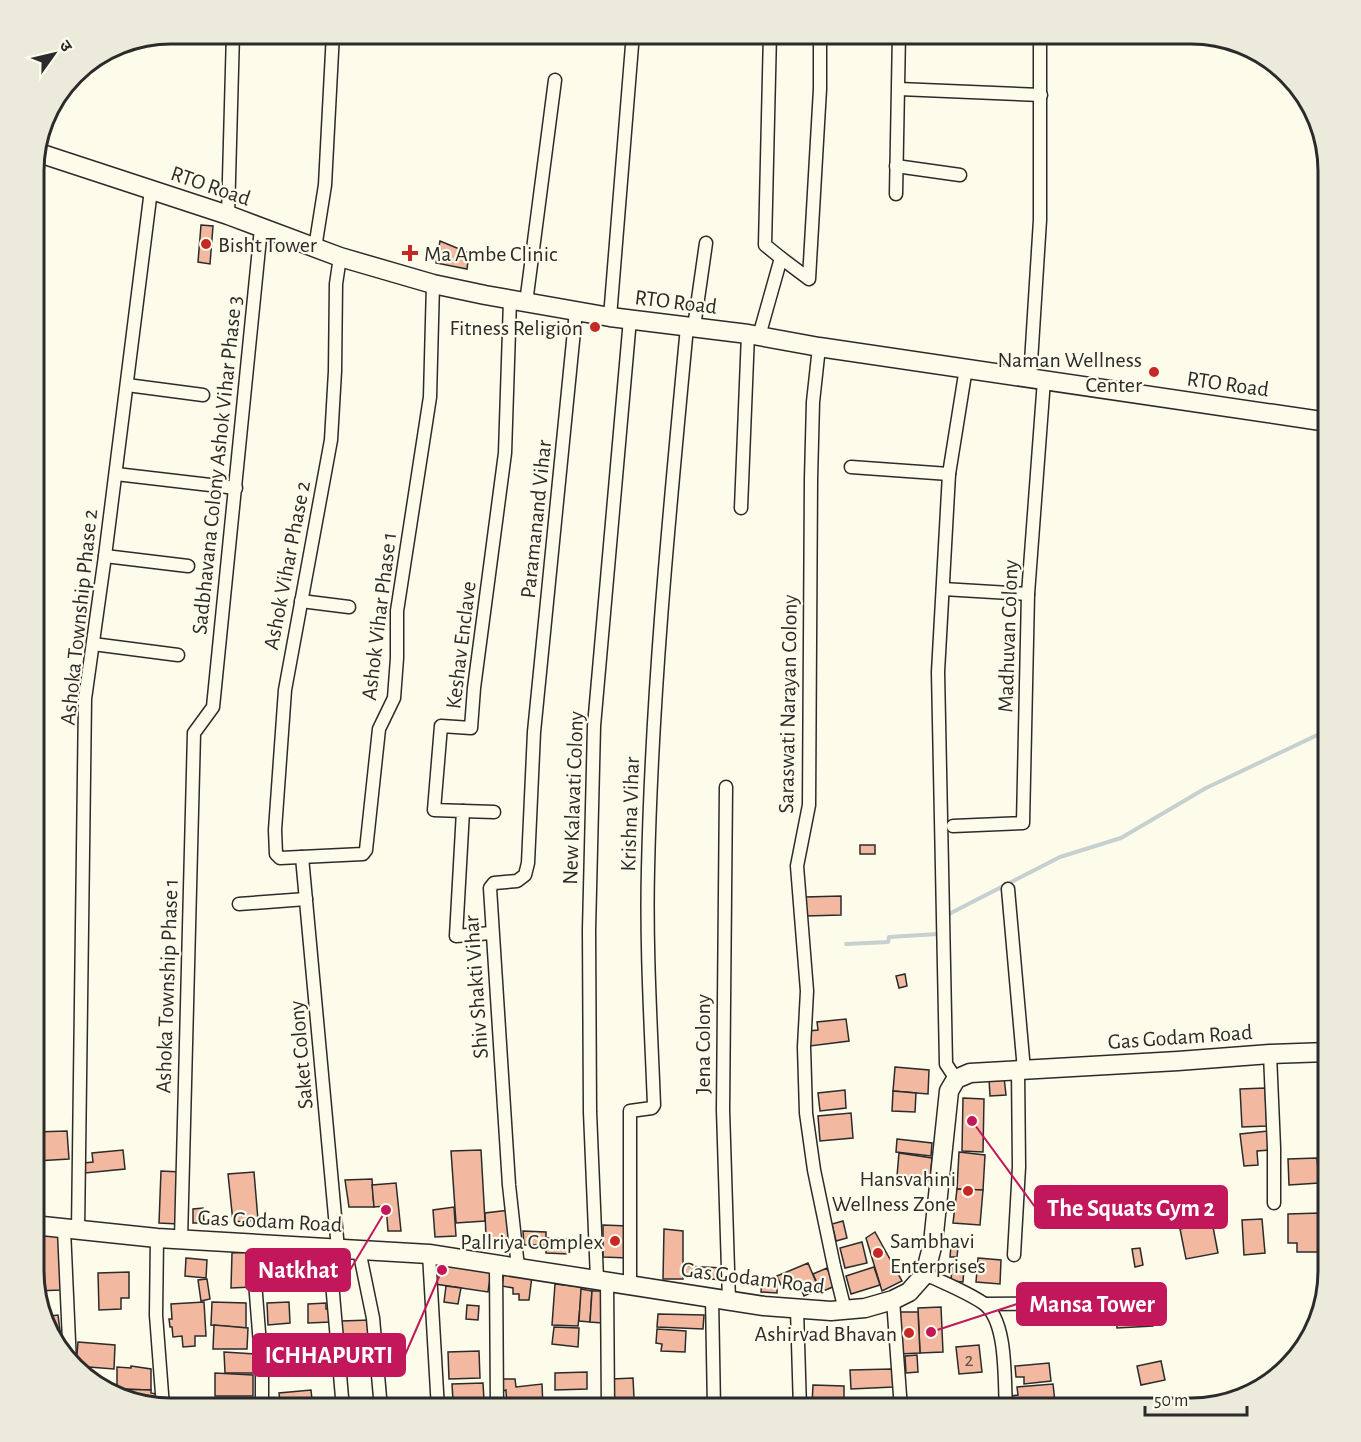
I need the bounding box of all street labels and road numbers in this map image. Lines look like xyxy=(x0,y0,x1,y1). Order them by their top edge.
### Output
street label: RTO Road xyxy=(168,162,253,210)
street label: RTO Road xyxy=(634,286,718,318)
street label: Sadbhavana Colony Ashok Vihar Phase 3 xyxy=(188,295,246,636)
street label: RTO Road xyxy=(1185,367,1270,401)
street label: Paramanand Vihar xyxy=(517,439,555,599)
street label: Ashok Vihar Phase 2 xyxy=(260,479,314,652)
street label: Ashoka Township Phase 2 xyxy=(57,508,101,726)
street label: Ashok Vihar Phase 1 xyxy=(358,531,400,701)
street label: Madhuvan Colony xyxy=(994,559,1022,713)
street label: Keshav Enclave xyxy=(442,580,480,710)
street label: Saraswati Narayan Colony xyxy=(775,594,801,814)
street label: New Kalavati Colony xyxy=(559,710,587,885)
street label: Krishna Vihar xyxy=(617,756,643,872)
street label: Ashoka Township Phase 1 xyxy=(152,878,182,1094)
street label: Shiv Shakti Vihar xyxy=(460,914,492,1059)
street label: Jena Colony xyxy=(692,993,714,1094)
street label: Saket Colony xyxy=(285,999,317,1110)
street label: Gas Godam Road xyxy=(1107,1021,1253,1053)
street label: Gas Godam Road xyxy=(197,1206,343,1236)
street label: Gas Godam Road xyxy=(680,1258,826,1298)

